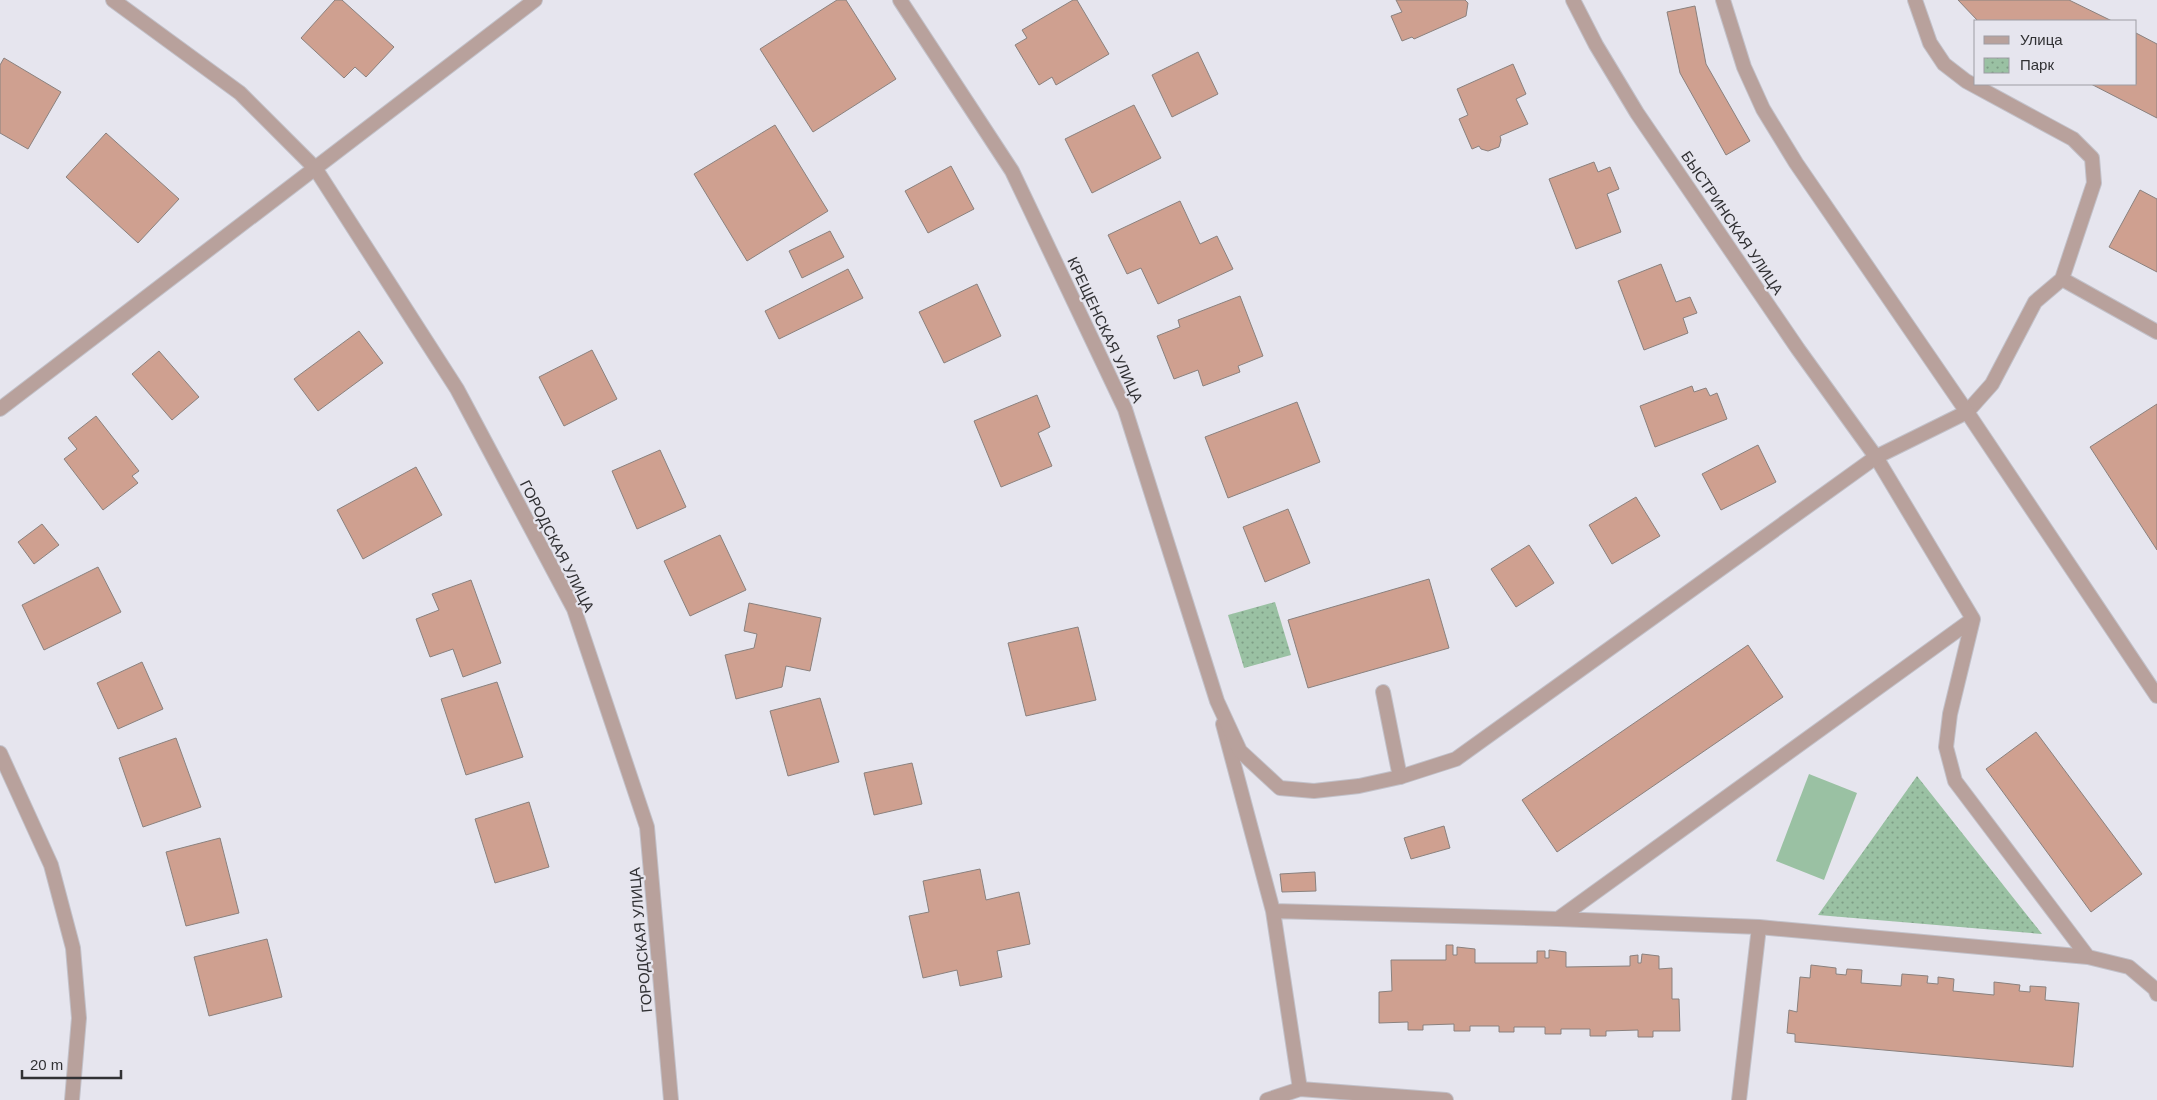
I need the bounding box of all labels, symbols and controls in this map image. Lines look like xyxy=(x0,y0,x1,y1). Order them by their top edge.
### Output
legend xyxy=(1974,20,2137,85)
text: Улица xyxy=(2020,31,2063,48)
text: Парк xyxy=(2020,56,2054,73)
street label: БЫСТРИНСКАЯ УЛИЦА xyxy=(1678,148,1787,298)
street label: КРЕЩЕНСКАЯ УЛИЦА xyxy=(1064,254,1147,405)
street label: ГОРОДСКАЯ УЛИЦА xyxy=(517,477,598,614)
street label: ГОРОДСКАЯ УЛИЦА xyxy=(626,867,655,1013)
scale bar xyxy=(22,1048,121,1080)
text: 20 m xyxy=(30,1056,63,1073)

